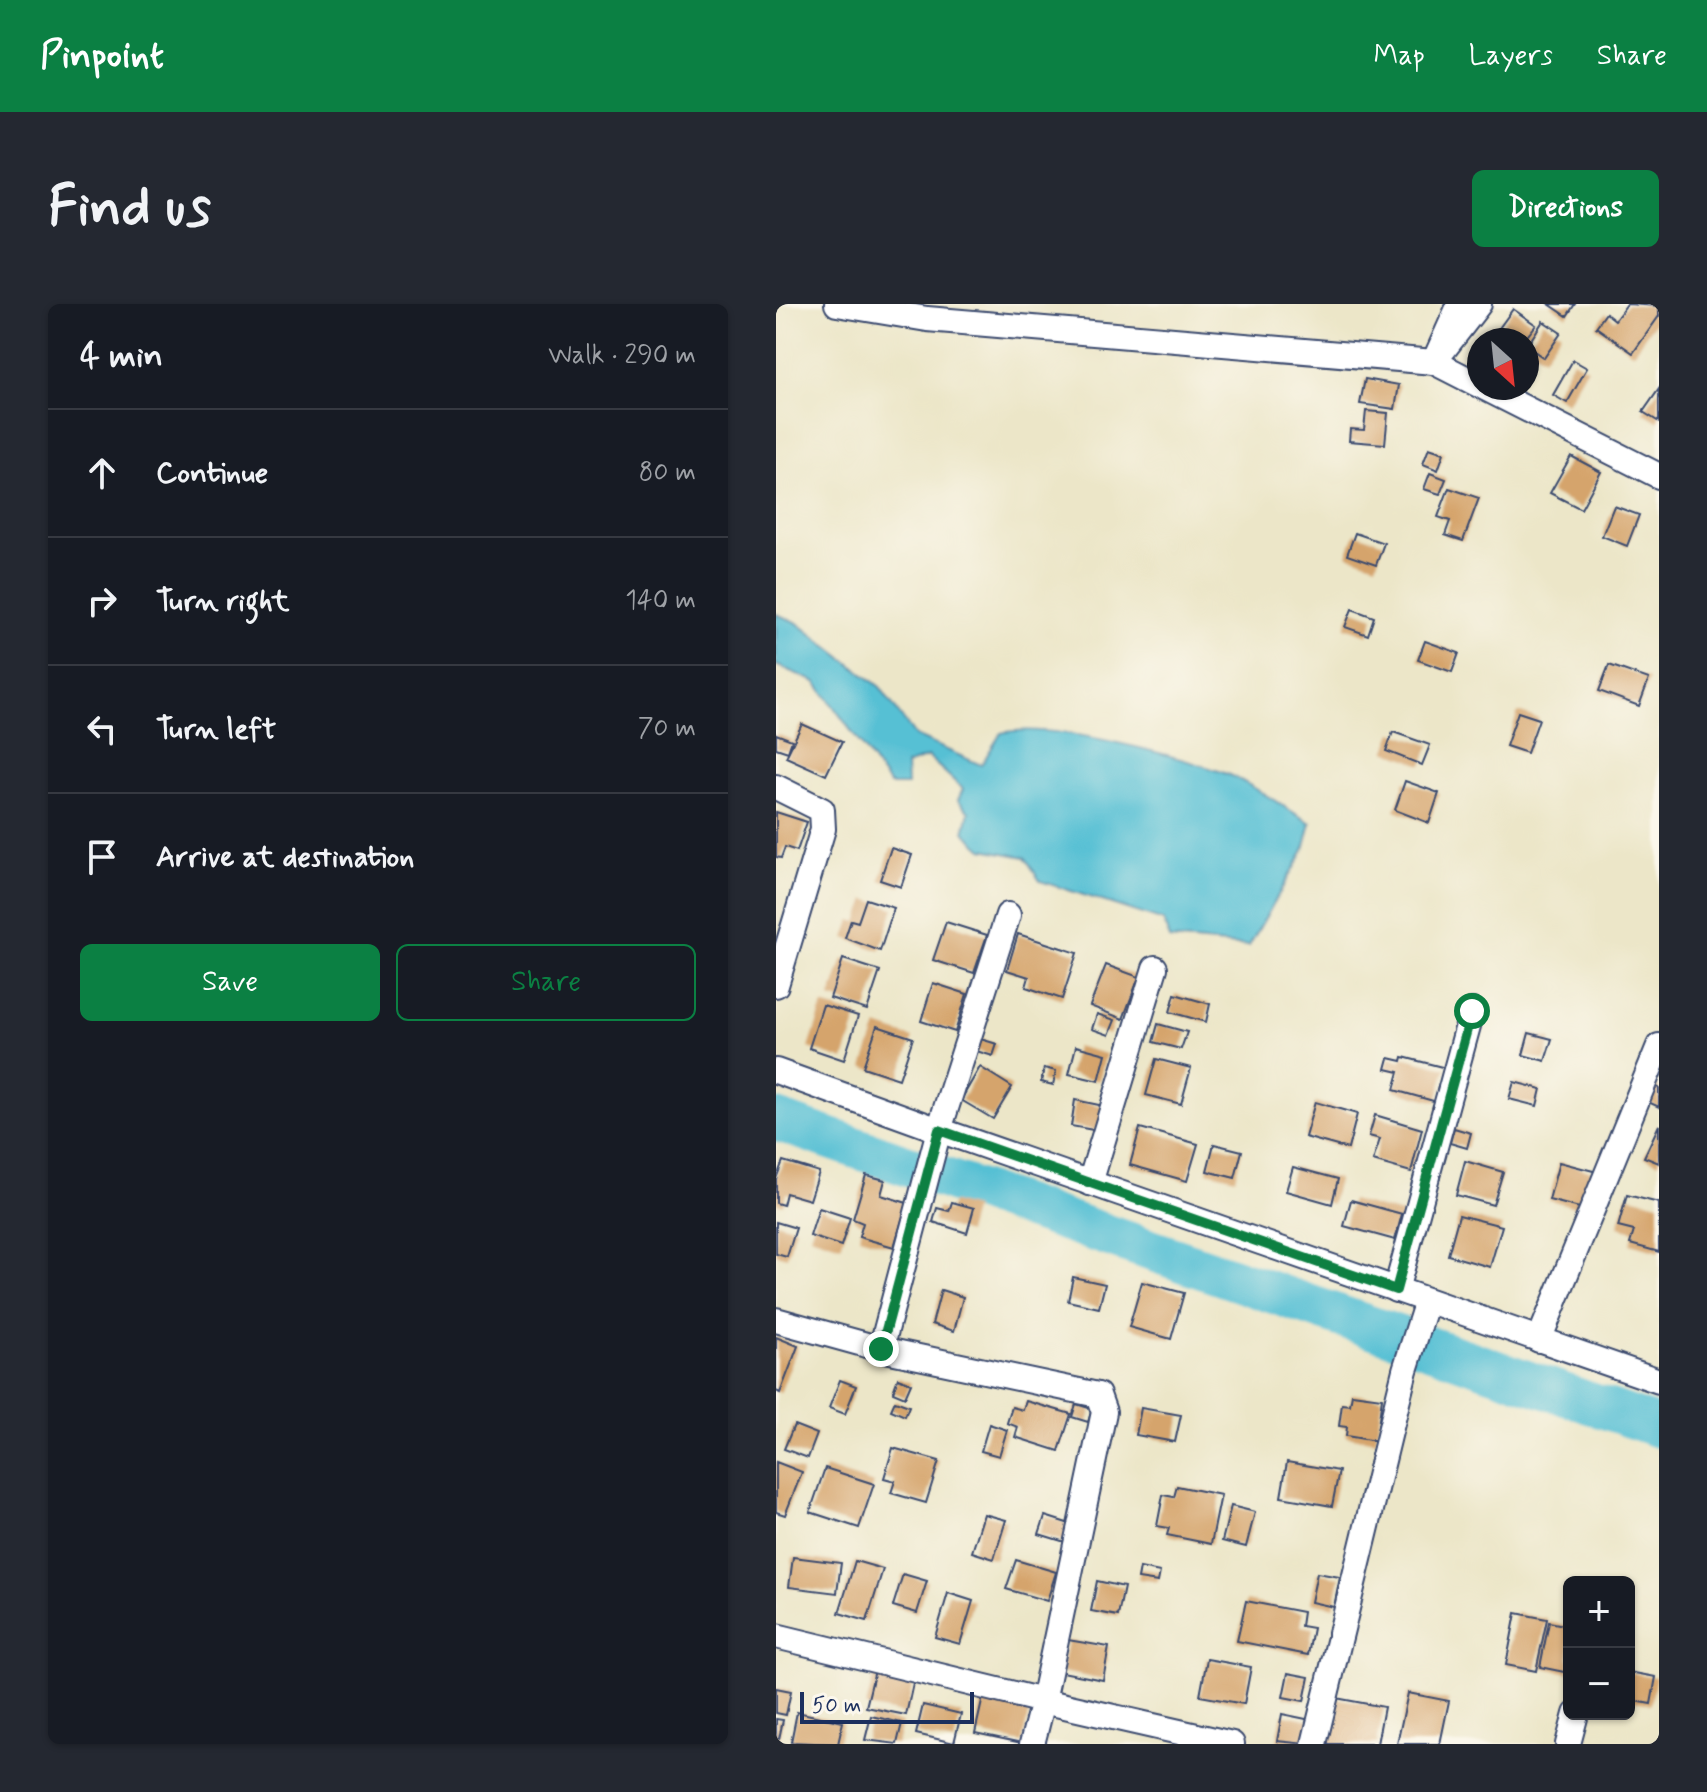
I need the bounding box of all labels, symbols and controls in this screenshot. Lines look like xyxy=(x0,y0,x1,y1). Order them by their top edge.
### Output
text: Pinpoint xyxy=(40,32,164,81)
text: Map xyxy=(1374,38,1425,75)
text: Layers xyxy=(1469,38,1553,75)
text: Share xyxy=(1597,38,1667,75)
button: Directions xyxy=(1472,170,1659,247)
text: Find us xyxy=(48,172,211,245)
north arrow xyxy=(1467,328,1539,400)
text: 4 min xyxy=(80,334,163,379)
text: Walk · 290 m xyxy=(548,339,696,373)
icon: ahead xyxy=(80,451,124,495)
text: Continue xyxy=(156,454,268,493)
text: 80 m xyxy=(639,456,696,490)
icon: right xyxy=(80,579,124,623)
text: Turn right xyxy=(156,582,289,621)
text: 140 m xyxy=(625,584,696,618)
icon: left xyxy=(80,707,124,751)
text: Turn left xyxy=(156,710,276,749)
text: 70 m xyxy=(638,712,696,746)
icon: arrive xyxy=(80,835,124,879)
text: Arrive at destination xyxy=(156,838,414,877)
button: Save xyxy=(80,944,380,1021)
button: Share xyxy=(396,944,696,1021)
route start xyxy=(1454,993,1490,1029)
route end xyxy=(863,1331,899,1367)
map controls xyxy=(1563,1576,1635,1720)
button: + xyxy=(1563,1576,1635,1648)
button: − xyxy=(1563,1648,1635,1720)
scale bar xyxy=(800,1688,974,1724)
text: 50 m xyxy=(812,1692,861,1720)

